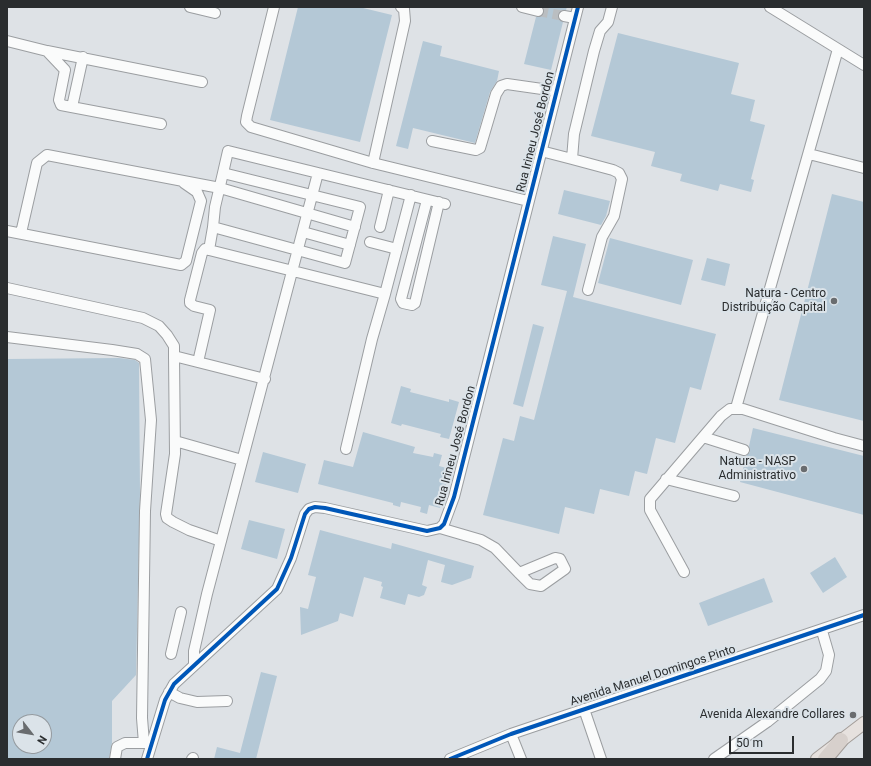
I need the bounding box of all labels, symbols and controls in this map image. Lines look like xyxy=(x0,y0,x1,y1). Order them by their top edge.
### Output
street label: Rua Irineu José Bordon xyxy=(514,70,558,194)
place label: Natura - Centro Distribuição Capital xyxy=(722,287,826,315)
marker: Natura - Centro Distribuição Capital xyxy=(829,296,839,306)
street label: Rua Irineu José Bordon xyxy=(433,384,479,508)
place label: Natura - NASP Administrativo xyxy=(719,455,796,483)
marker: Natura - NASP Administrativo xyxy=(799,464,809,474)
street label: Avenida Manuel Domingos Pinto xyxy=(568,642,738,710)
place label: Avenida Alexandre Collares xyxy=(700,708,845,722)
marker: Avenida Alexandre Collares xyxy=(848,710,858,720)
north arrow xyxy=(12,714,52,754)
scale bar xyxy=(731,728,796,754)
text: N xyxy=(34,733,49,747)
text: 50 m xyxy=(736,736,763,750)

